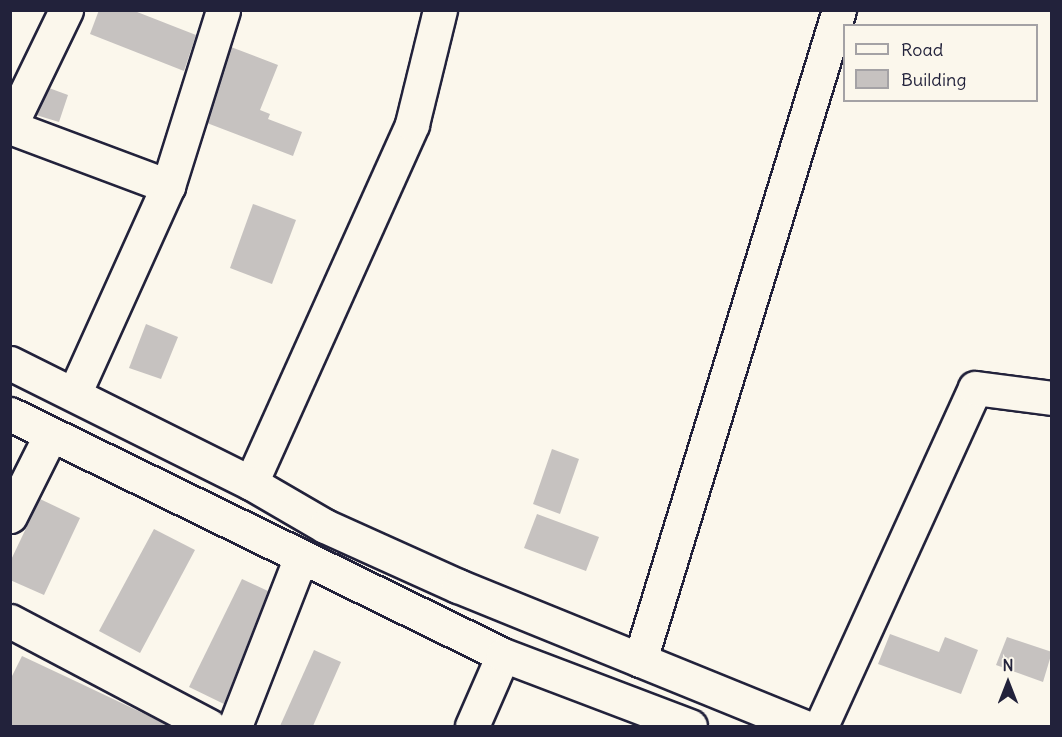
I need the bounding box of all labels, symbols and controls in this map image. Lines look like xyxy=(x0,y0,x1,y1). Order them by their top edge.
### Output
legend xyxy=(843,24,1038,102)
text: Road xyxy=(901,38,943,61)
text: Building xyxy=(901,68,966,91)
north arrow xyxy=(978,653,1038,713)
text: N xyxy=(1002,655,1014,675)

